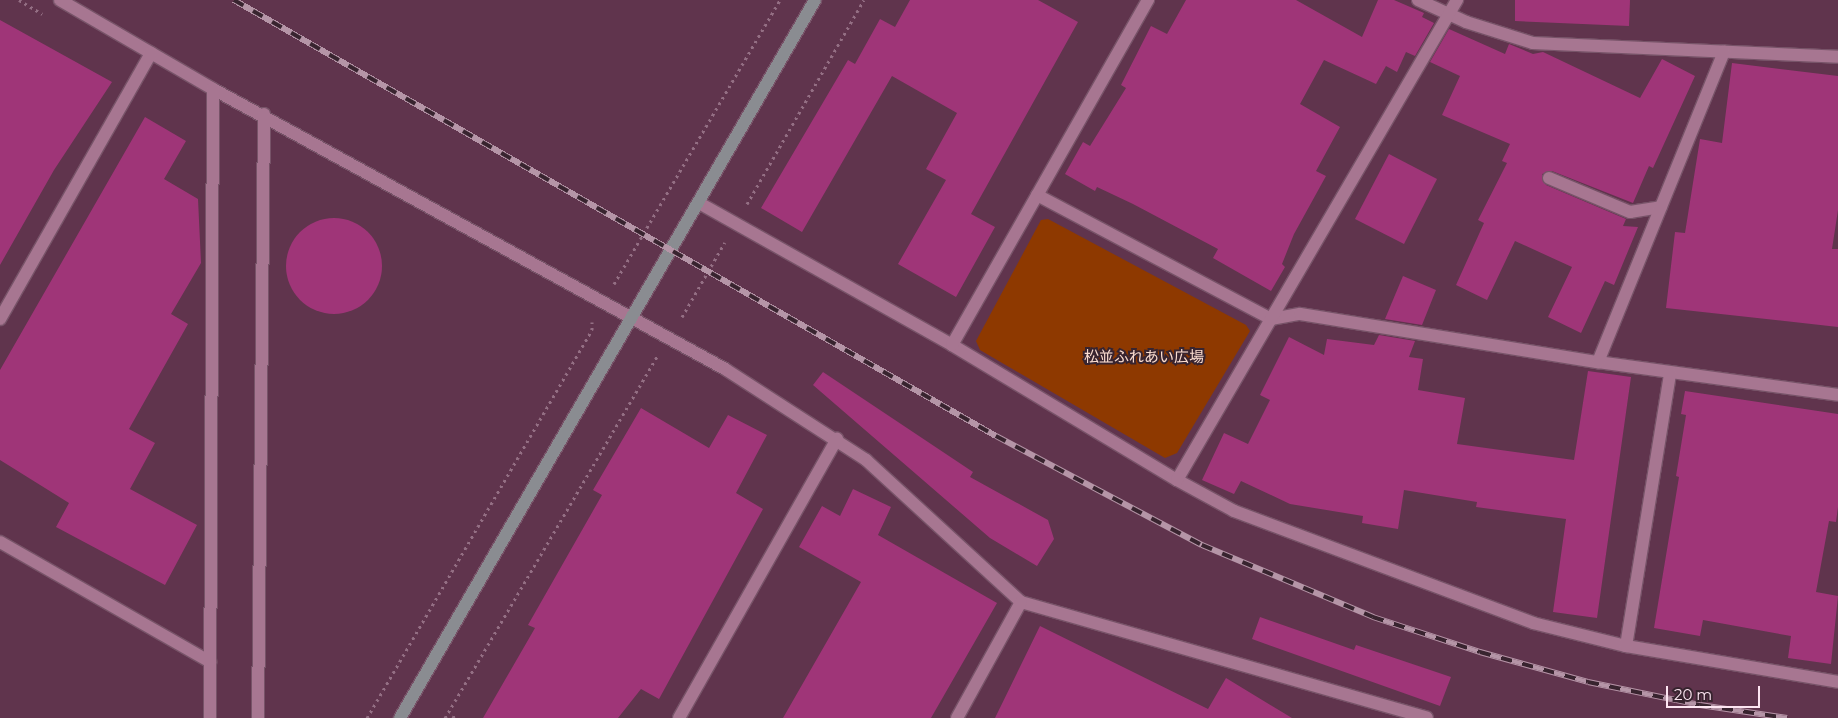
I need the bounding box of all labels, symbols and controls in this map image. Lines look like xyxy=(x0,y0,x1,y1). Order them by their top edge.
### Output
park label: 松並ふれあい広場 xyxy=(1084,348,1204,366)
scale bar xyxy=(1668,676,1762,708)
text: 20 m xyxy=(1674,685,1712,704)

